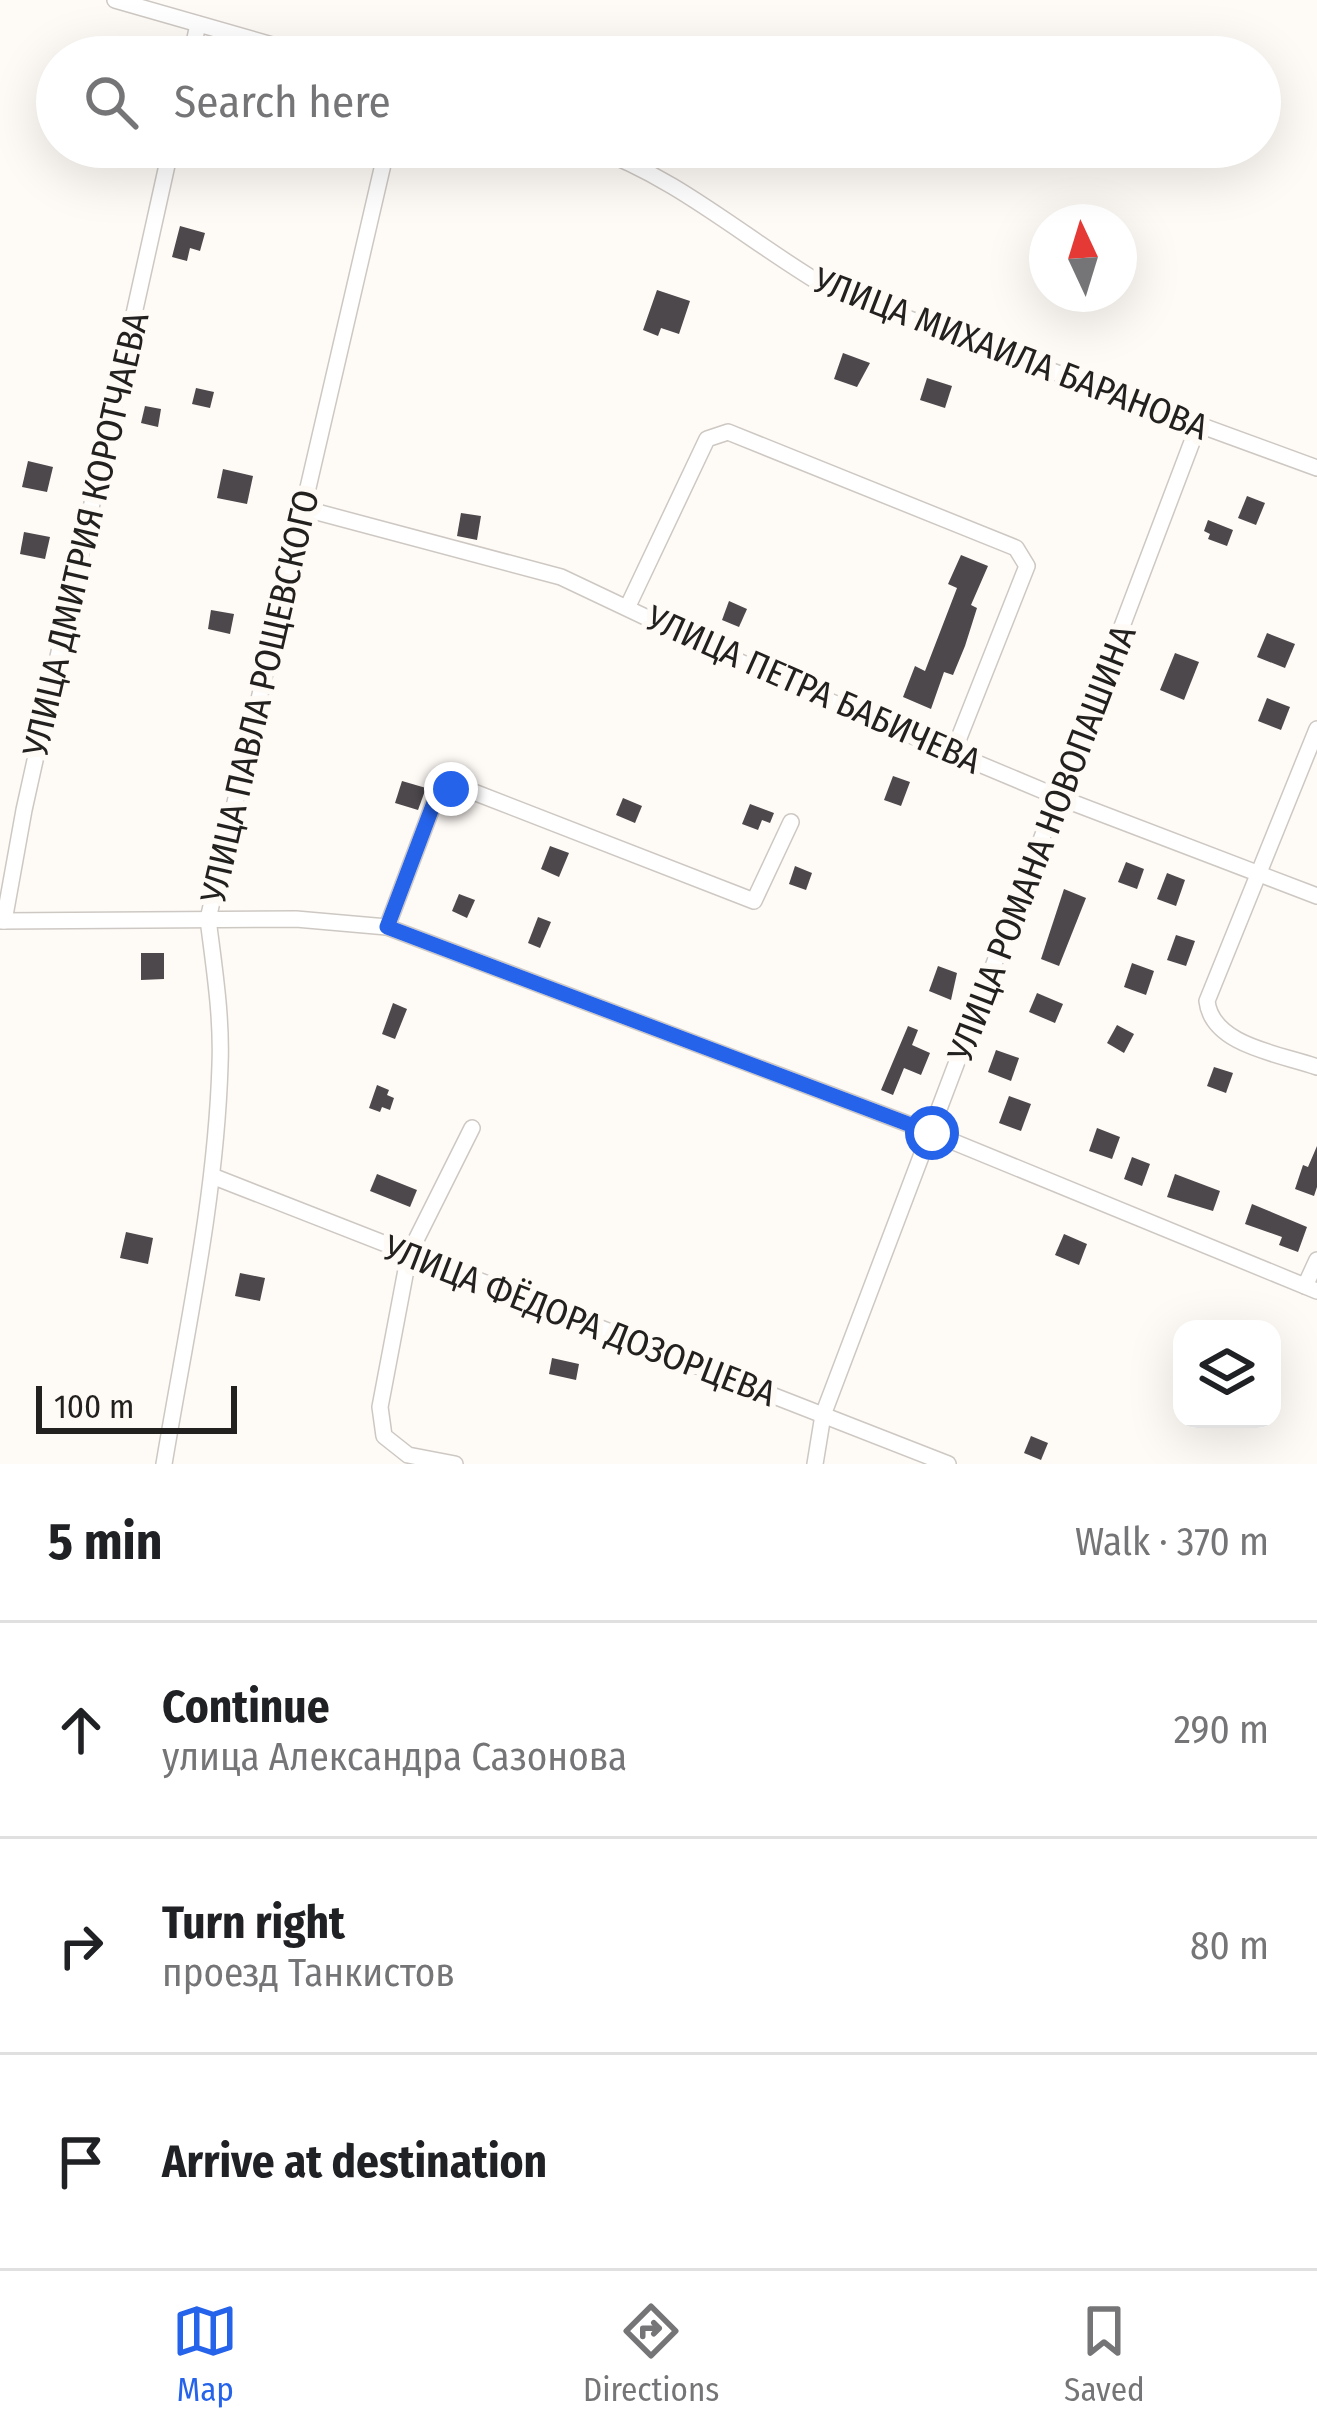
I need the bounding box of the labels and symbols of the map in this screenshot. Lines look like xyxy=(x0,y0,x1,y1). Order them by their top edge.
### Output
north arrow xyxy=(1029,204,1137,312)
street label: УЛИЦА МИХАИЛА БАРАНОВА xyxy=(806,258,1214,450)
street label: УЛИЦА ДМИТРИЯ КОРОТЧАЕВА xyxy=(13,308,159,761)
street label: УЛИЦА ПАВЛА РОЩЕВСКОГО xyxy=(191,485,329,908)
street label: УЛИЦА ПЕТРА БАБИЧЕВА xyxy=(639,596,988,784)
street label: УЛИЦА РОМАНА НОВОПАШИНА xyxy=(938,619,1146,1069)
route end xyxy=(424,762,478,816)
route start xyxy=(905,1106,959,1160)
street label: УЛИЦА ФЁДОРА ДОЗОРЦЕВА xyxy=(376,1225,782,1416)
scale bar xyxy=(36,1380,237,1433)

